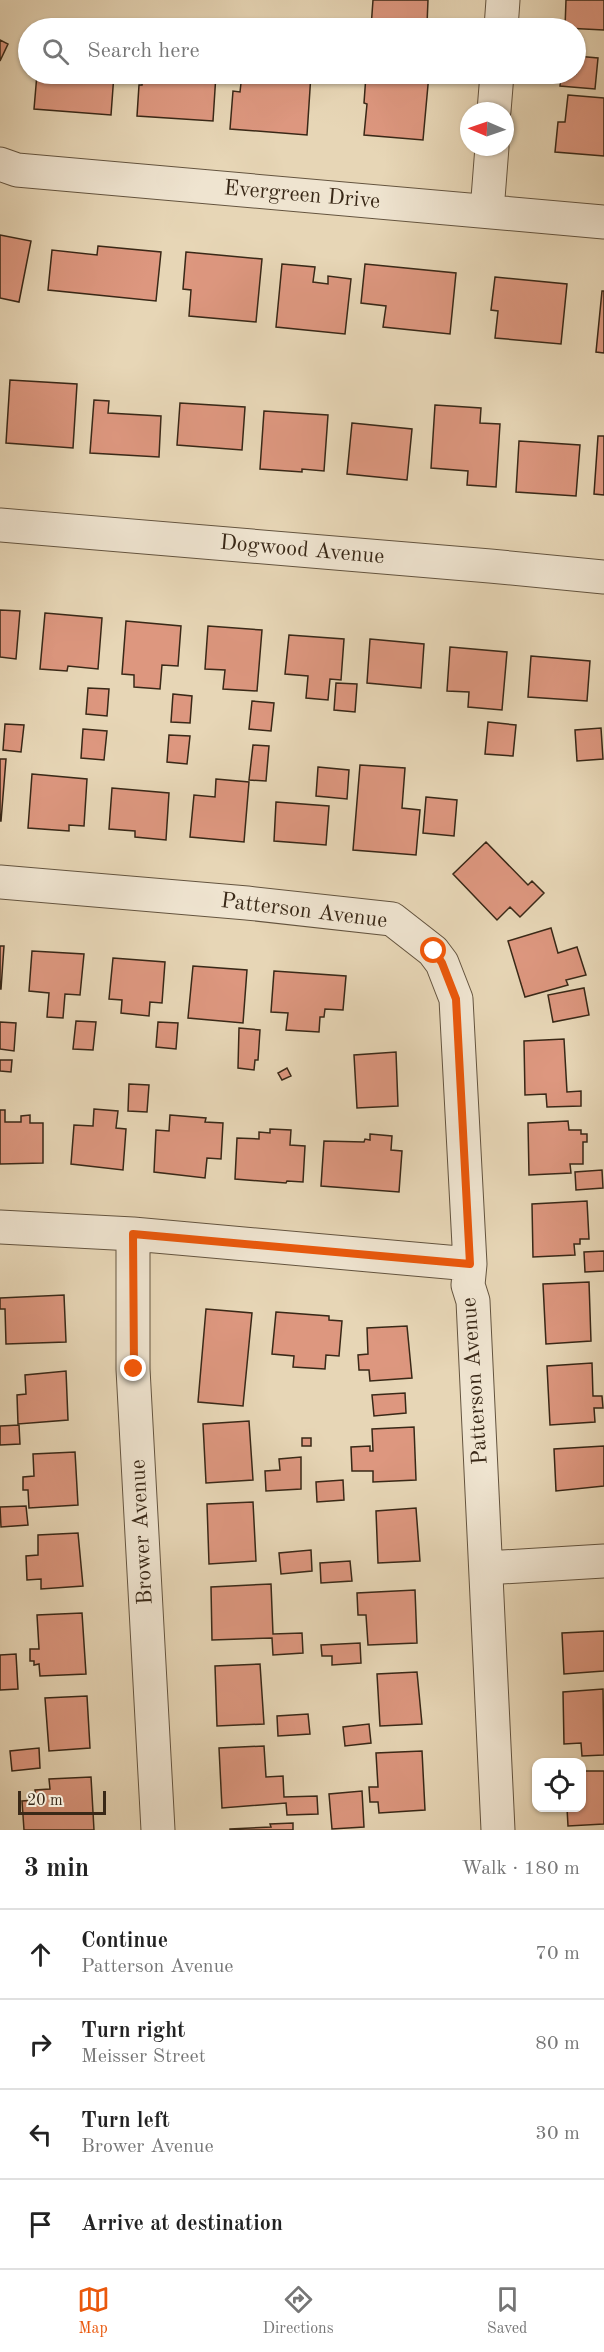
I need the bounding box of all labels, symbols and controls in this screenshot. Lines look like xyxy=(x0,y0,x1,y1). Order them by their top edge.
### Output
search box xyxy=(18,18,586,84)
icon: search xyxy=(39,35,72,68)
text: Search here xyxy=(87,40,200,62)
north arrow xyxy=(460,102,514,156)
street label: Evergreen Drive xyxy=(223,177,381,213)
street label: Dogwood Avenue xyxy=(219,532,385,568)
street label: Patterson Avenue xyxy=(219,890,389,932)
route start xyxy=(420,937,446,963)
street label: Patterson Avenue xyxy=(458,1297,492,1465)
route end xyxy=(120,1355,146,1381)
street label: Brower Avenue xyxy=(127,1459,157,1605)
map controls xyxy=(532,1758,586,1812)
button: locate xyxy=(532,1758,586,1812)
scale bar xyxy=(18,1788,106,1816)
text: 20 m xyxy=(27,1793,63,1809)
text: 3 min xyxy=(24,1856,89,1882)
text: Walk · 180 m xyxy=(461,1859,580,1879)
text: Continue xyxy=(81,1930,168,1952)
icon: ahead xyxy=(24,1938,57,1971)
text: 70 m xyxy=(535,1944,580,1964)
text: Patterson Avenue xyxy=(81,1957,234,1977)
text: Turn right xyxy=(81,2020,185,2042)
icon: right xyxy=(24,2028,57,2061)
text: 80 m xyxy=(535,2034,580,2054)
text: Meisser Street xyxy=(81,2047,206,2067)
text: Turn left xyxy=(81,2110,170,2132)
icon: left xyxy=(24,2118,57,2151)
text: 30 m xyxy=(535,2124,580,2144)
text: Brower Avenue xyxy=(81,2137,214,2157)
icon: arrive xyxy=(24,2208,57,2241)
text: Arrive at destination xyxy=(81,2213,283,2235)
tab: Map xyxy=(77,2283,110,2339)
tab: Directions xyxy=(263,2283,334,2339)
tab: Saved xyxy=(487,2283,527,2339)

